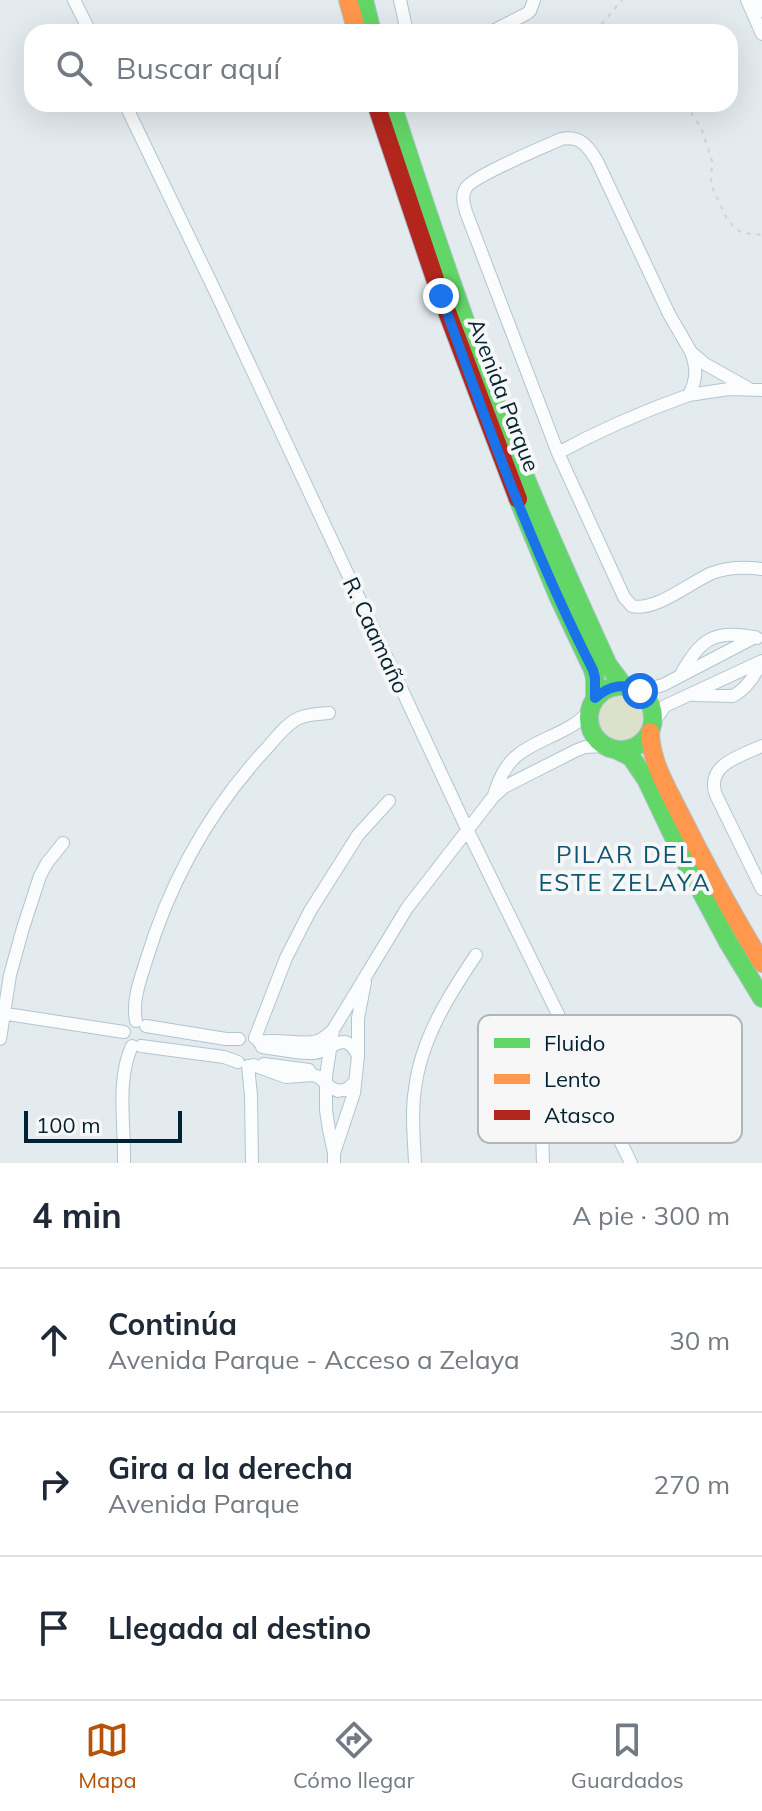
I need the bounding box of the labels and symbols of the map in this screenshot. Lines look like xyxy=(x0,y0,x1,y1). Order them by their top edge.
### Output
route end xyxy=(423,278,459,314)
street label: Avenida Parque xyxy=(462,314,546,476)
street label: R. Caamaño xyxy=(337,572,415,698)
route start xyxy=(622,673,658,709)
district label: PILAR DEL ESTE ZELAYA xyxy=(538,839,712,897)
legend xyxy=(478,1015,742,1143)
text: Fluido xyxy=(544,1029,605,1057)
text: Lento xyxy=(544,1065,601,1093)
text: Atasco xyxy=(544,1101,615,1129)
scale bar xyxy=(24,1107,182,1143)

